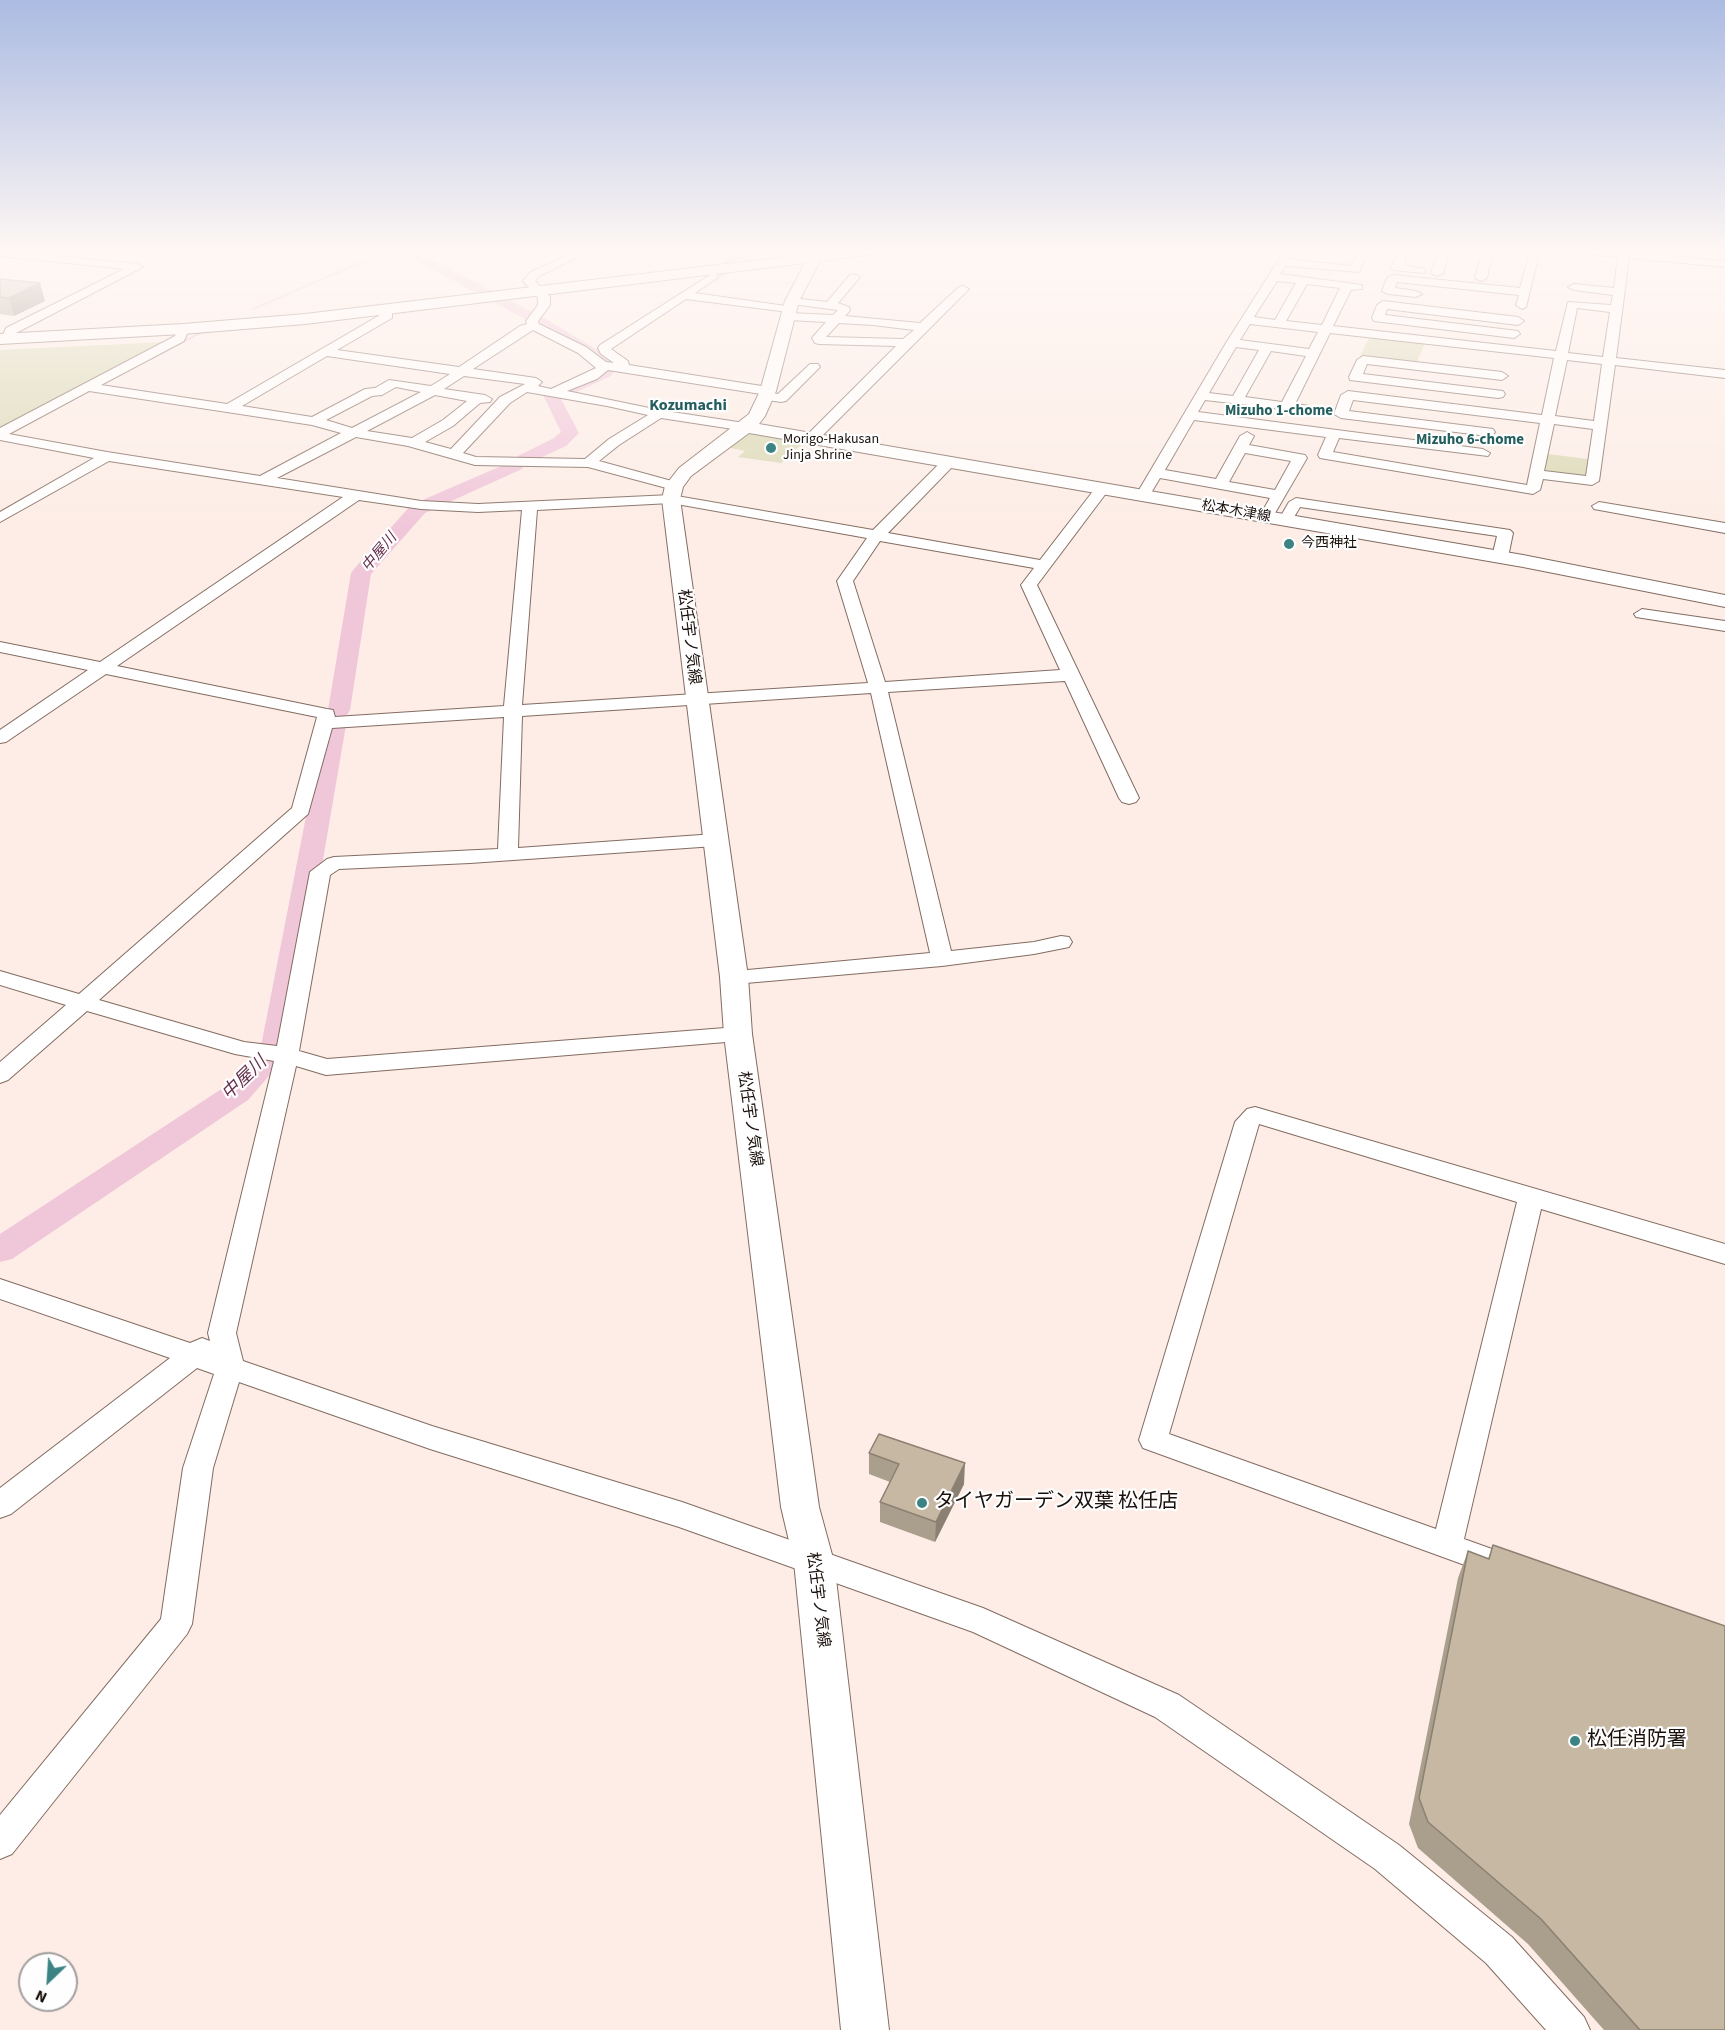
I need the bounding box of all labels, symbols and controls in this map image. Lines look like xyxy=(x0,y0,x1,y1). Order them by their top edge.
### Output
district label: Kozumachi xyxy=(649,396,727,416)
district label: Mizuho 1-chome xyxy=(1225,403,1333,421)
place label: Morigo-Hakusan Jinja Shrine xyxy=(783,432,879,464)
district label: Mizuho 6-chome xyxy=(1416,432,1524,450)
marker: Morigo-Hakusan Jinja Shrine xyxy=(764,441,778,455)
street label: 松本木津線 xyxy=(1200,498,1272,526)
water label: 中屋川 xyxy=(359,530,401,576)
place label: 今西神社 xyxy=(1301,536,1357,552)
marker: 今西神社 xyxy=(1282,537,1296,551)
street label: 松任宇ノ気線 xyxy=(673,588,703,686)
water label: 中屋川 xyxy=(218,1052,272,1106)
street label: 松任宇ノ気線 xyxy=(733,1070,765,1168)
place label: タイヤガーデン双葉 松任店 xyxy=(934,1491,1178,1515)
marker: タイヤガーデン双葉 松任店 xyxy=(915,1496,929,1510)
street label: 松任宇ノ気線 xyxy=(802,1551,832,1649)
place label: 松任消防署 xyxy=(1587,1729,1687,1753)
marker: 松任消防署 xyxy=(1568,1734,1582,1748)
north arrow xyxy=(18,1952,78,2012)
text: N xyxy=(32,1984,51,2009)

